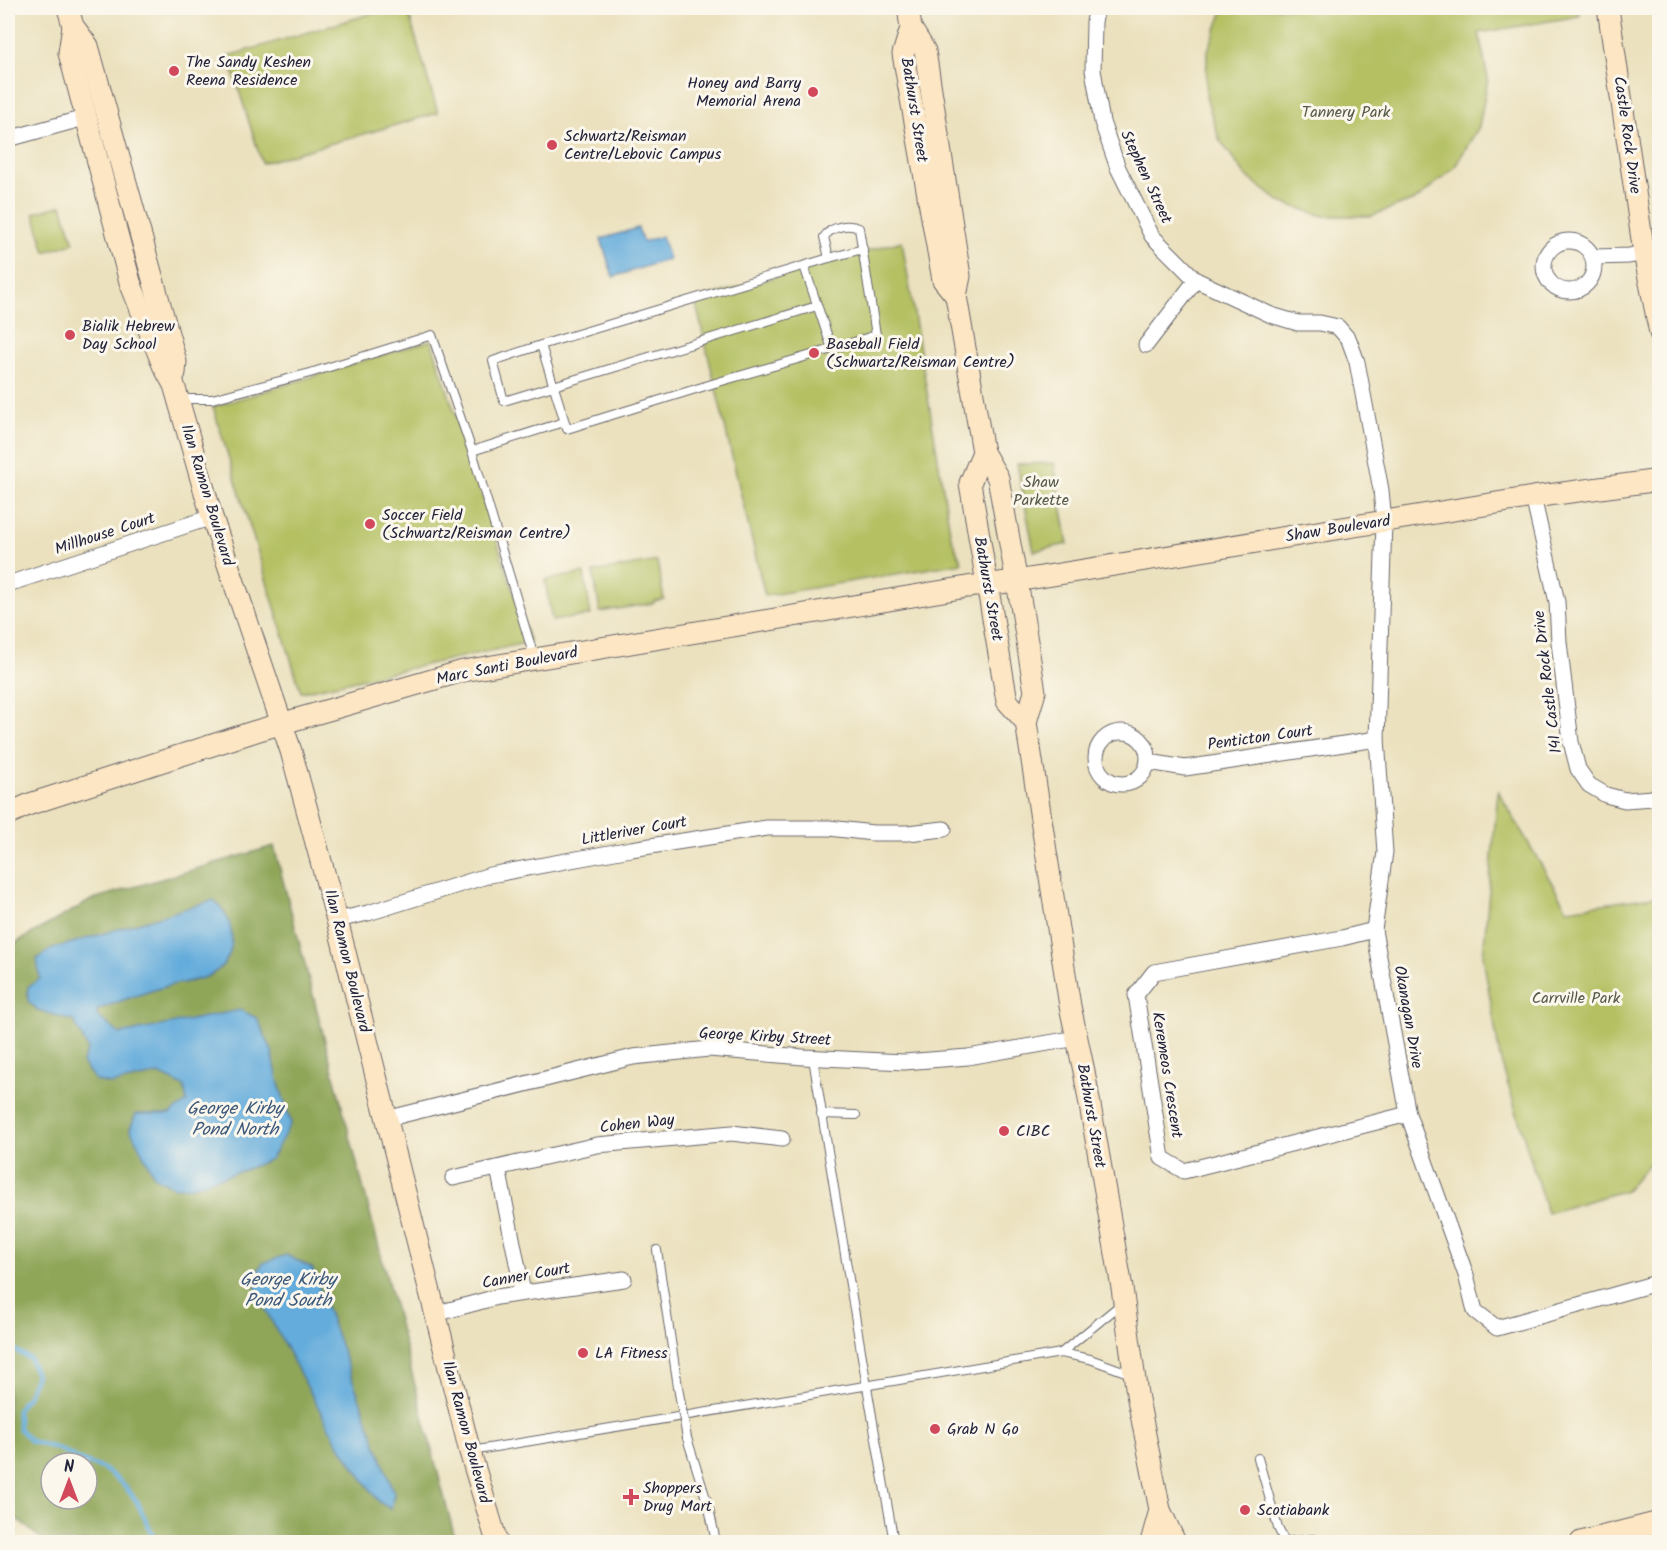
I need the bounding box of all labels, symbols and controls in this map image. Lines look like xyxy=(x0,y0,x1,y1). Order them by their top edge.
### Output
place label: The Sandy Keshen Reena Residence xyxy=(186,50,311,93)
street label: Bathurst Street xyxy=(893,56,935,165)
marker: The Sandy Keshen Reena Residence xyxy=(167,64,181,78)
place label: Honey and Barry Memorial Arena xyxy=(687,71,801,114)
street label: Castle Rock Drive xyxy=(1606,75,1648,195)
marker: Honey and Barry Memorial Arena xyxy=(806,85,820,99)
park label: Tannery Park xyxy=(1302,100,1391,125)
place label: Schwartz/Reisman Centre/Lebovic Campus xyxy=(564,124,722,167)
street label: Stephen Street xyxy=(1113,126,1179,229)
marker: Schwartz/Reisman Centre/Lebovic Campus xyxy=(545,138,559,152)
place label: Bialik Hebrew Day School xyxy=(82,314,175,357)
marker: Bialik Hebrew Day School xyxy=(63,328,77,342)
place label: Baseball Field (Schwartz/Reisman Centre) xyxy=(826,332,1015,375)
marker: Baseball Field (Schwartz/Reisman Centre) xyxy=(807,346,821,360)
street label: Ilan Ramon Boulevard xyxy=(174,421,241,570)
park label: Shaw Parkette xyxy=(1013,470,1069,513)
place label: Soccer Field (Schwartz/Reisman Centre) xyxy=(382,503,571,546)
street label: Millhouse Court xyxy=(52,506,159,562)
street label: Shaw Boulevard xyxy=(1284,508,1393,550)
marker: Soccer Field (Schwartz/Reisman Centre) xyxy=(363,517,377,531)
street label: Bathurst Street xyxy=(967,535,1010,644)
street label: 141 Castle Rock Drive xyxy=(1527,609,1569,755)
street label: Marc Santi Boulevard xyxy=(434,640,581,692)
street label: Penticton Court xyxy=(1206,718,1315,758)
street label: Littleriver Court xyxy=(579,809,690,853)
street label: Ilan Ramon Boulevard xyxy=(317,887,377,1036)
street label: Okanagan Drive xyxy=(1387,963,1429,1071)
park label: Carrville Park xyxy=(1532,986,1621,1011)
street label: Keremeos Crescent xyxy=(1145,1010,1189,1141)
street label: George Kirby Street xyxy=(698,1021,832,1053)
street label: Bathurst Street xyxy=(1070,1062,1113,1171)
water label: George Kirby Pond North xyxy=(187,1095,285,1145)
street label: Cohen Way xyxy=(598,1108,676,1140)
place label: CIBC xyxy=(1016,1119,1050,1144)
marker: CIBC xyxy=(997,1124,1011,1138)
street label: Canner Court xyxy=(480,1256,573,1296)
water label: George Kirby Pond South xyxy=(240,1266,338,1316)
place label: LA Fitness xyxy=(595,1341,668,1366)
marker: LA Fitness xyxy=(576,1346,590,1360)
street label: Ilan Ramon Boulevard xyxy=(435,1358,497,1507)
place label: Grab N Go xyxy=(947,1417,1019,1442)
marker: Grab N Go xyxy=(928,1422,942,1436)
north arrow xyxy=(39,1451,99,1511)
text: N xyxy=(64,1455,74,1480)
place label: Shoppers Drug Mart xyxy=(643,1476,713,1519)
marker: Shoppers Drug Mart xyxy=(624,1490,638,1504)
place label: Scotiabank xyxy=(1257,1498,1330,1523)
marker: Scotiabank xyxy=(1238,1503,1252,1517)

